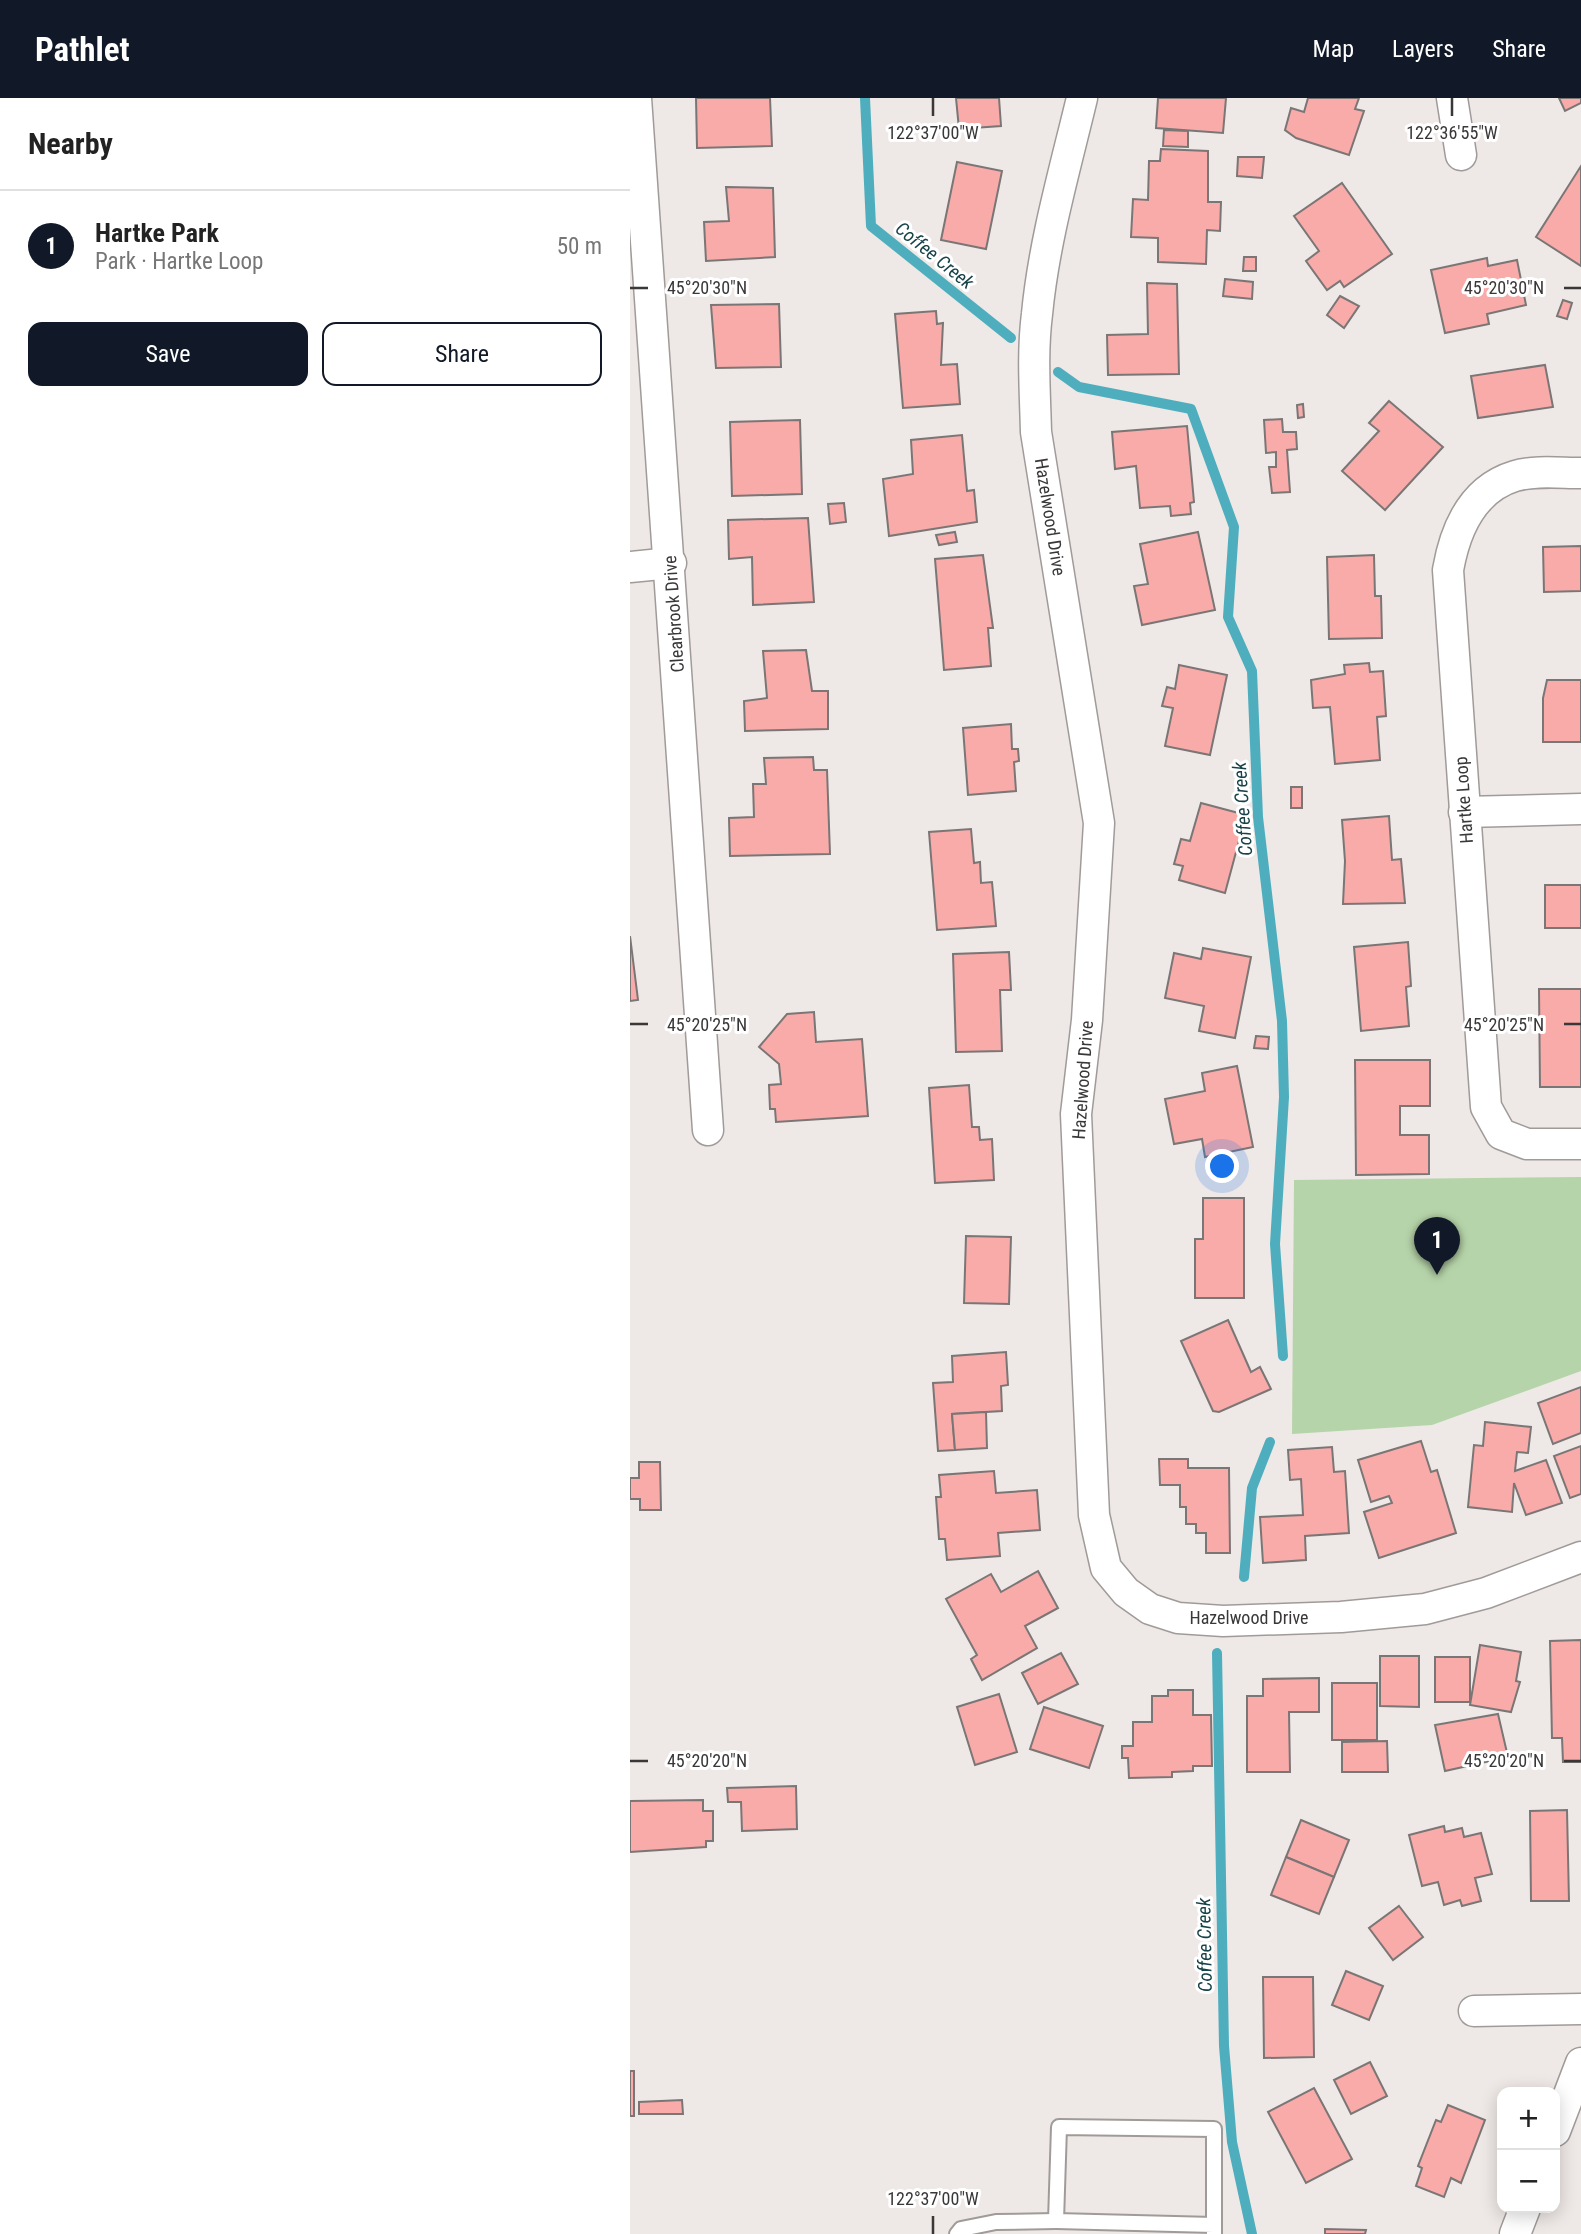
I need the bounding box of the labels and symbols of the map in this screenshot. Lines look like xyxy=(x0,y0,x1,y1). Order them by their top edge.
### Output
text: 122°37'00"W xyxy=(887,122,979,143)
text: 122°36'55"W xyxy=(1406,122,1498,143)
water label: Coffee Creek xyxy=(891,217,979,294)
text: 45°20'30"N xyxy=(667,277,747,298)
text: 45°20'30"N xyxy=(1464,277,1544,298)
street label: Hazelwood Drive xyxy=(1031,457,1070,577)
street label: Clearbrook Drive xyxy=(659,555,688,673)
street label: Hartke Loop xyxy=(1450,756,1477,844)
water label: Coffee Creek xyxy=(1228,760,1257,857)
text: 45°20'25"N xyxy=(667,1014,747,1035)
text: 45°20'25"N xyxy=(1464,1014,1544,1035)
street label: Hazelwood Drive xyxy=(1068,1020,1097,1140)
your location xyxy=(1205,1149,1239,1183)
pin: 1 xyxy=(1414,1217,1460,1275)
street label: Hazelwood Drive xyxy=(1190,1607,1308,1628)
text: 45°20'20"N xyxy=(667,1750,747,1771)
text: 45°20'20"N xyxy=(1464,1750,1544,1771)
water label: Coffee Creek xyxy=(1192,1897,1217,1992)
text: 122°37'00"W xyxy=(887,2188,979,2209)

